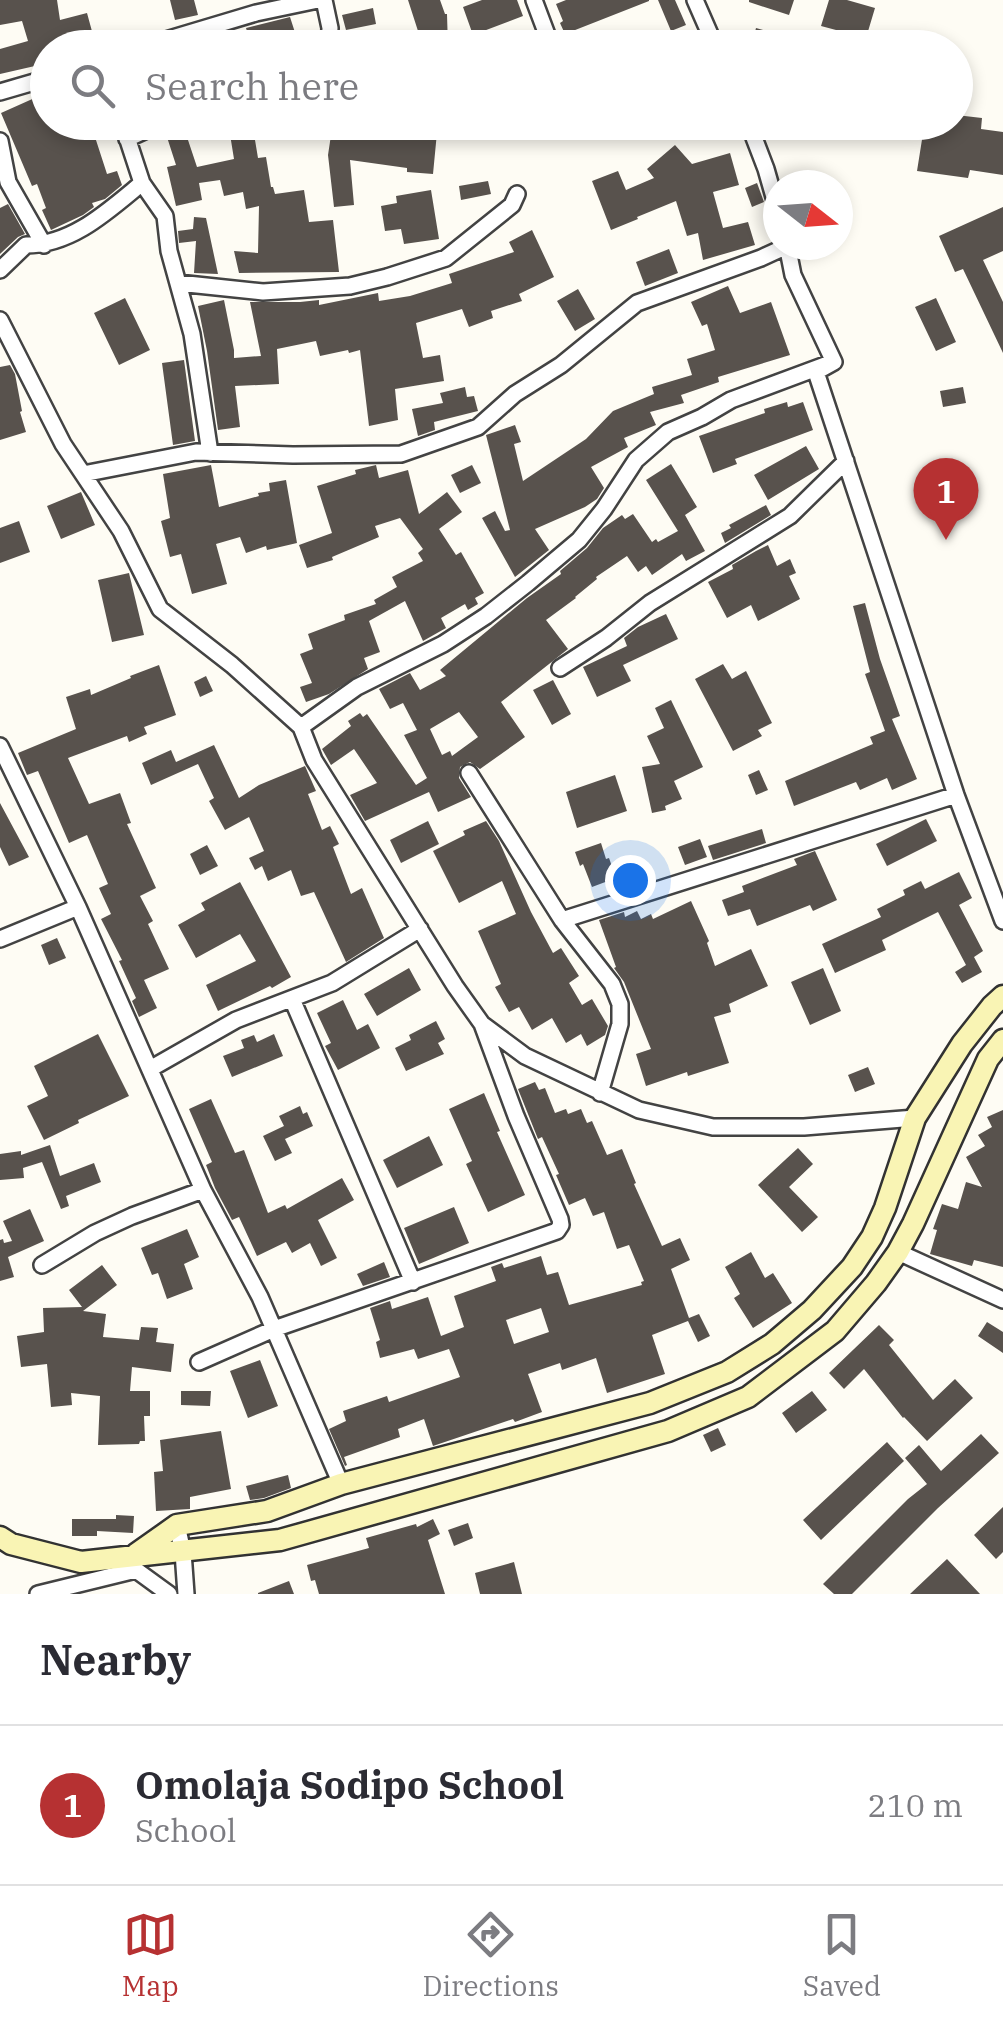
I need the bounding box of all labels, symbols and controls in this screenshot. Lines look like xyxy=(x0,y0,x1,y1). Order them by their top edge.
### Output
search box xyxy=(30,30,973,140)
icon: search xyxy=(65,58,120,113)
text: Search here xyxy=(145,61,359,110)
north arrow xyxy=(763,170,853,260)
pin: 1 xyxy=(914,458,978,540)
your location xyxy=(605,855,656,906)
text: Nearby xyxy=(40,1632,191,1687)
text: Omolaja Sodipo School xyxy=(135,1760,564,1809)
text: 1 xyxy=(63,1784,82,1826)
text: 210 m xyxy=(867,1784,963,1826)
text: School xyxy=(135,1809,236,1851)
tab: Map xyxy=(122,1907,179,2004)
tab: Directions xyxy=(422,1907,559,2004)
tab: Saved xyxy=(803,1907,881,2004)

